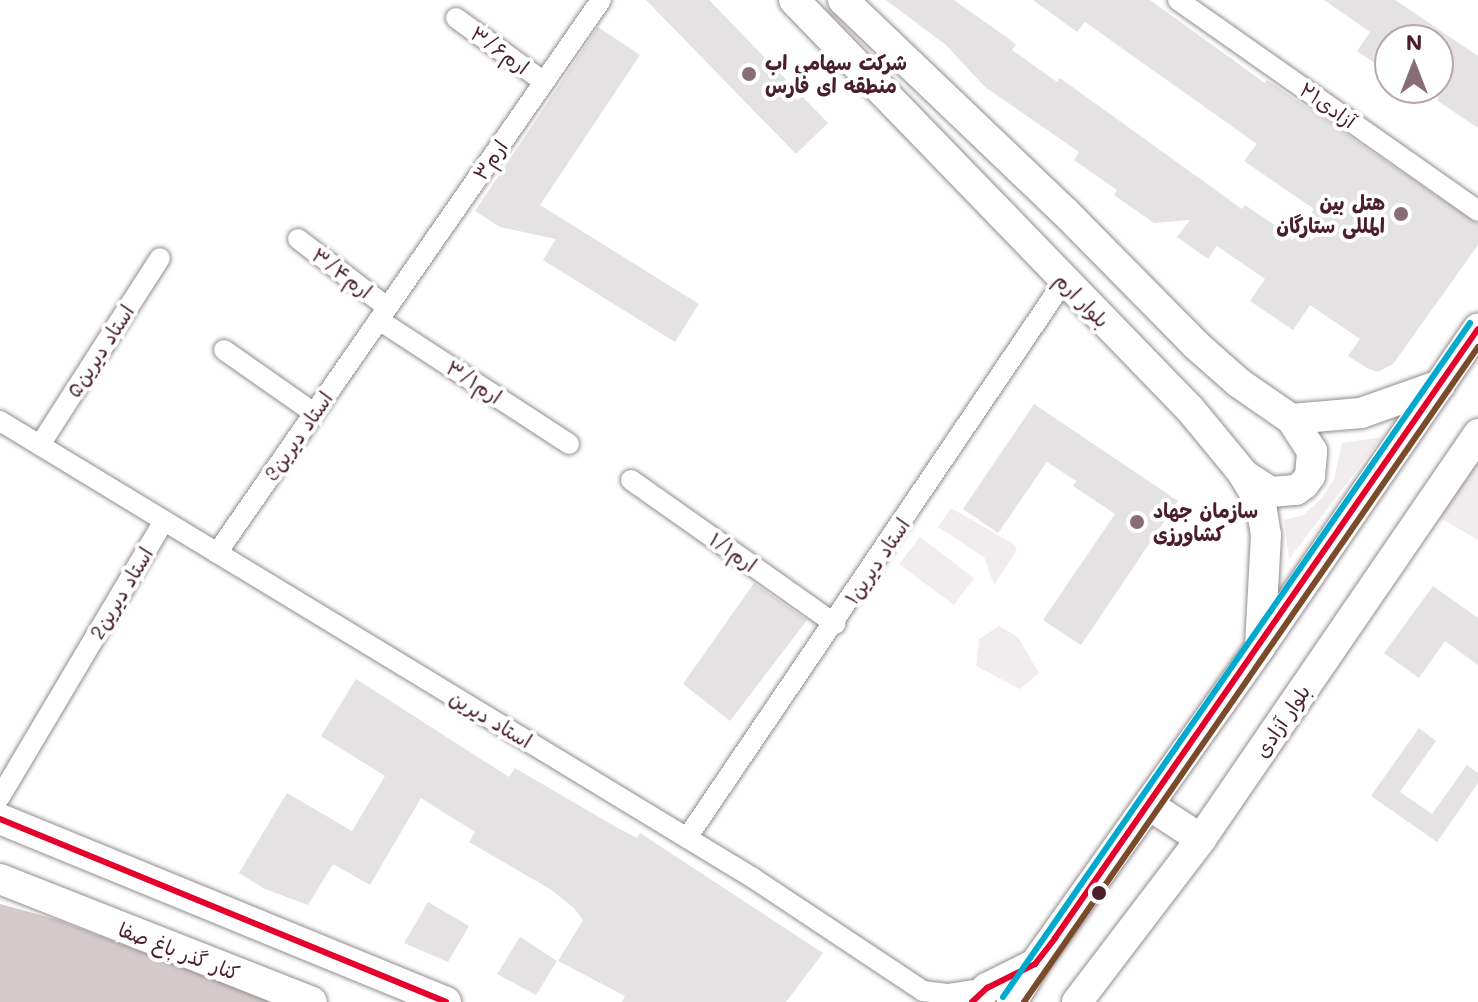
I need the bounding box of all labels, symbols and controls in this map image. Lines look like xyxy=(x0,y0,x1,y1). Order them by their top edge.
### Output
street label: ۳/۶ارم xyxy=(466,21,534,79)
north arrow xyxy=(1374,24,1454,104)
text: N xyxy=(1406,27,1422,56)
place label: شرکت سهامی اب منطقه ای فارس xyxy=(765,50,907,97)
marker: شرکت سهامی اب منطقه ای فارس xyxy=(740,65,758,83)
street label: آزادی۲۱ xyxy=(1295,77,1361,133)
street label: ارم۳ xyxy=(468,135,512,185)
place label: هتل بین المللی ستارگان xyxy=(1276,190,1385,237)
marker: هتل بین المللی ستارگان xyxy=(1392,205,1410,223)
street label: ۳/۴ارم xyxy=(307,243,377,303)
street label: بلوار ارم xyxy=(1050,268,1114,332)
street label: استاد دیرین۵ xyxy=(61,300,139,402)
street label: ۳/۱ارم xyxy=(442,355,506,409)
street label: 3استاد دیرین xyxy=(259,387,337,485)
place label: سازمان جهاد کشاورزی xyxy=(1153,498,1258,545)
street label: استاد دیرین۱ xyxy=(839,513,915,609)
marker: سازمان جهاد کشاورزی xyxy=(1128,513,1146,531)
street label: ۱/۱ارم xyxy=(705,527,761,577)
street label: 2استاد دیرین xyxy=(84,543,158,643)
street label: بلوار آزادی xyxy=(1249,680,1315,762)
street label: استاد دیرین xyxy=(446,685,536,753)
unlabelled marker xyxy=(1091,885,1107,901)
street label: کنار گذر باغ صفا xyxy=(115,917,243,985)

